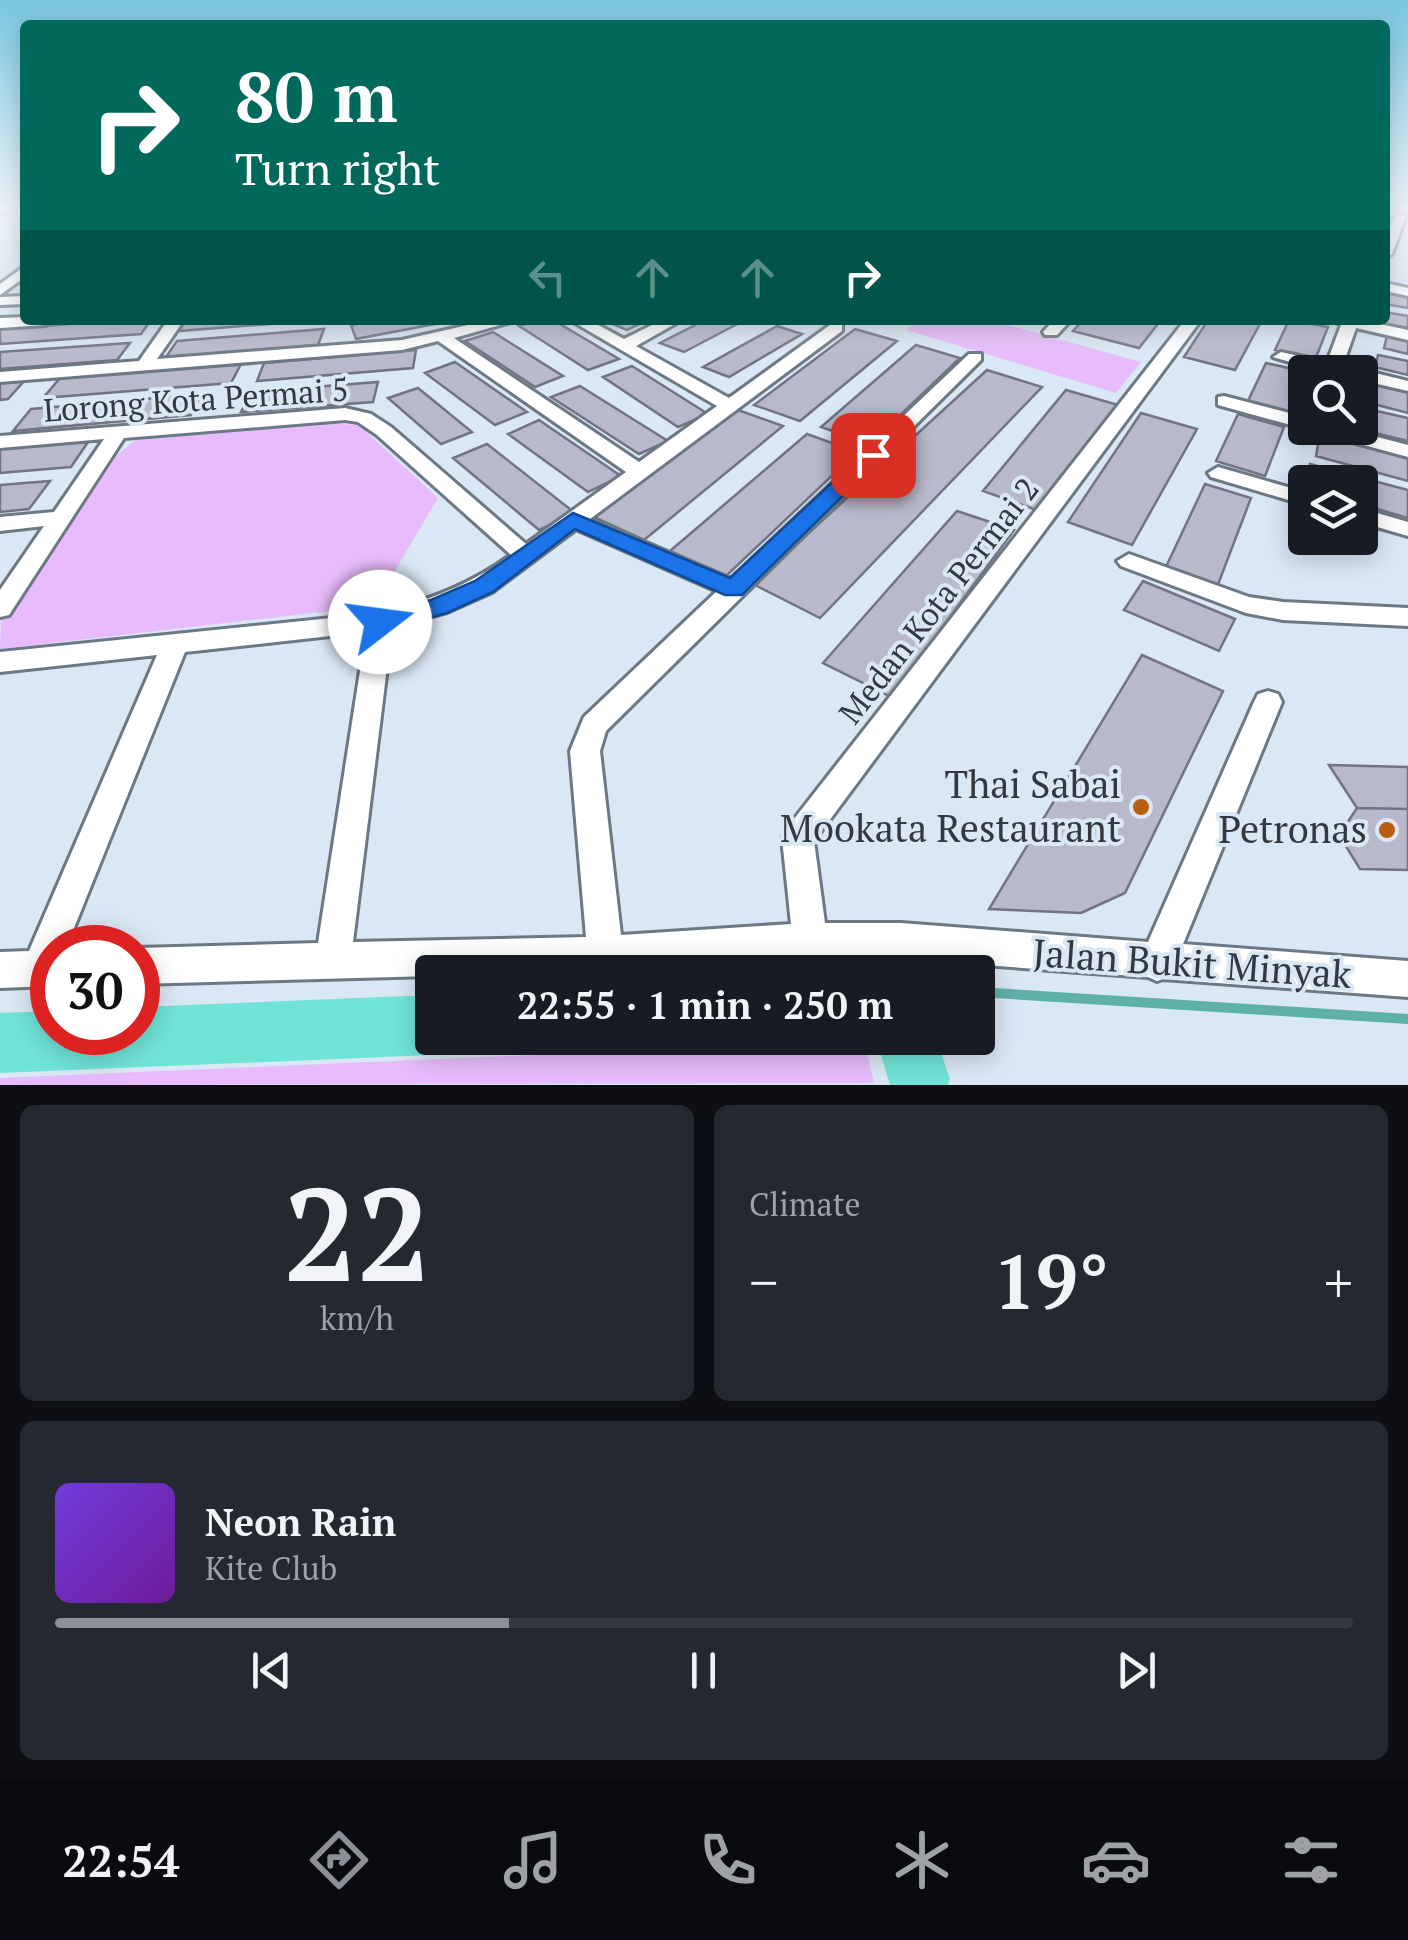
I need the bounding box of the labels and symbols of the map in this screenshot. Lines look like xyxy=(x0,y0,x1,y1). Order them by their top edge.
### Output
street label: Lorong Kota Permai 5 xyxy=(42,367,350,431)
pin xyxy=(831,413,916,498)
street label: Medan Kota Permai 2 xyxy=(829,469,1048,732)
position arrow xyxy=(328,570,432,674)
place label: Thai Sabai Mookata Restaurant xyxy=(780,759,1121,853)
marker: Thai Sabai Mookata Restaurant xyxy=(1130,796,1152,818)
place label: Petronas xyxy=(1218,804,1367,854)
marker: Petronas xyxy=(1376,819,1398,841)
speed limit sign: 30 xyxy=(30,925,160,1055)
street label: Jalan Bukit Minyak xyxy=(1031,927,1353,999)

